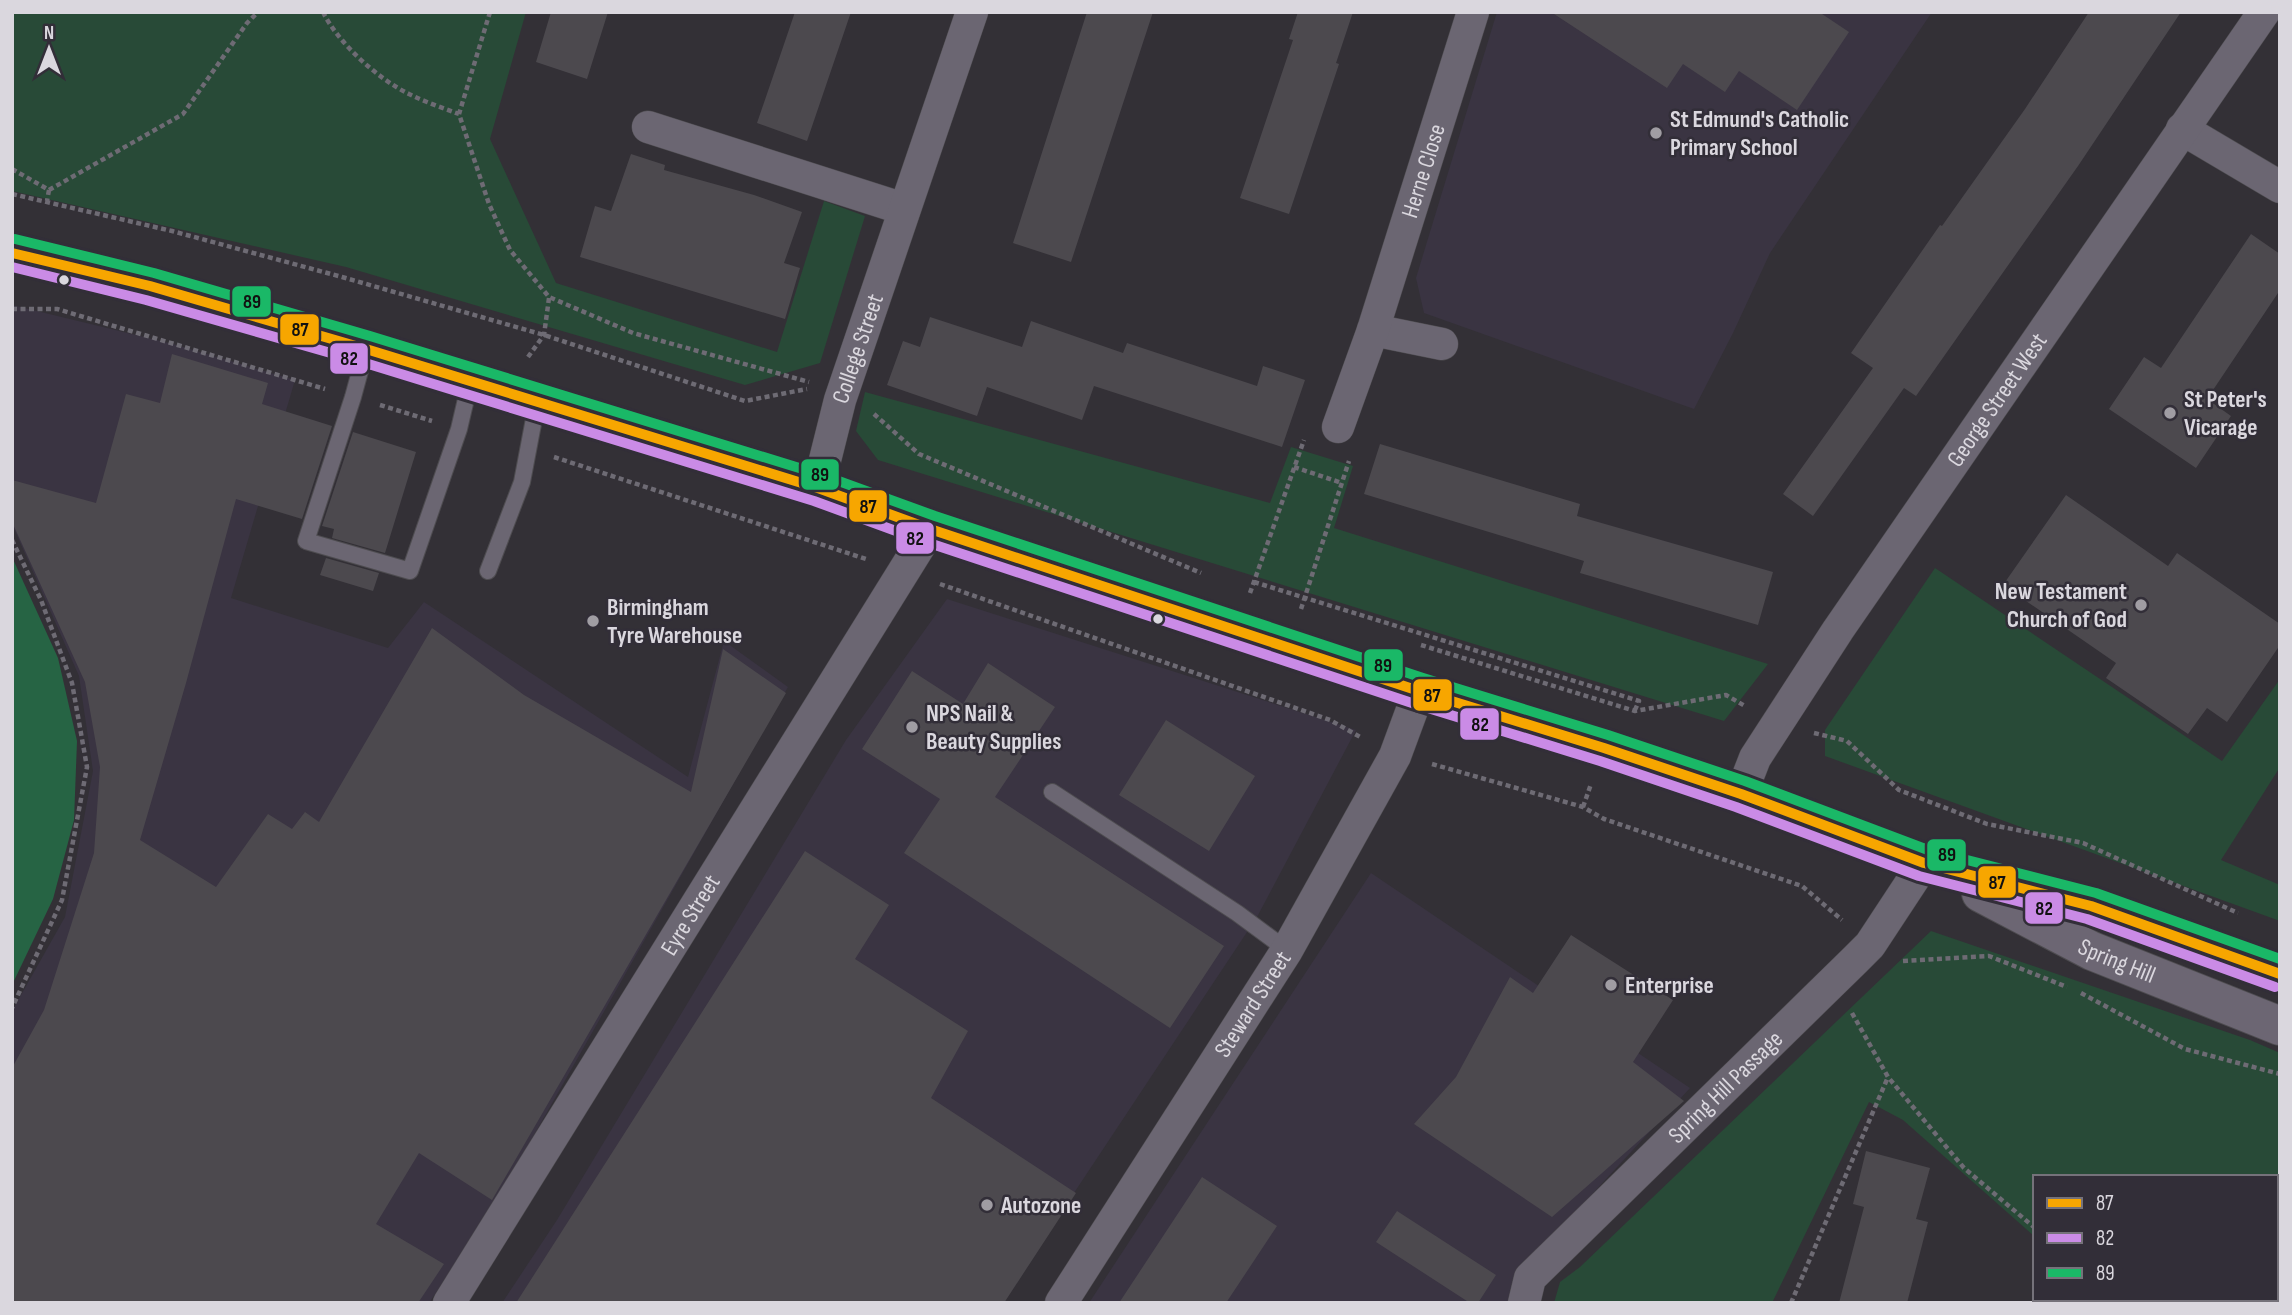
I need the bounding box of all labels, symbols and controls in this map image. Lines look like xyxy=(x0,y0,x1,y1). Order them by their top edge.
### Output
north arrow xyxy=(14,14,84,84)
text: N xyxy=(44,22,54,45)
place label: St Edmund's Catholic Primary School xyxy=(1670,105,1849,162)
street label: Herne Close xyxy=(1395,120,1451,221)
marker: St Edmund's Catholic Primary School xyxy=(1648,125,1664,141)
unlabelled marker xyxy=(57,273,71,287)
line badge: 89 xyxy=(231,285,272,318)
street label: College Street xyxy=(825,290,890,407)
text: 89 xyxy=(243,291,261,314)
line badge: 87 xyxy=(279,313,320,346)
text: 87 xyxy=(291,319,309,342)
street label: George Street West xyxy=(1941,327,2053,472)
line badge: 82 xyxy=(329,342,369,375)
text: 82 xyxy=(340,348,358,371)
place label: St Peter's Vicarage xyxy=(2184,385,2267,442)
marker: St Peter's Vicarage xyxy=(2162,405,2178,421)
line badge: 89 xyxy=(800,458,840,491)
text: 89 xyxy=(811,464,829,487)
line badge: 87 xyxy=(848,489,888,523)
text: 87 xyxy=(859,496,877,519)
line badge: 82 xyxy=(895,521,935,555)
text: 82 xyxy=(906,528,924,551)
place label: New Testament Church of God xyxy=(1995,577,2127,634)
place label: Birmingham Tyre Warehouse xyxy=(607,593,742,650)
marker: New Testament Church of God xyxy=(2133,597,2149,613)
unlabelled marker xyxy=(1151,612,1165,626)
marker: Birmingham Tyre Warehouse xyxy=(585,613,601,629)
line badge: 89 xyxy=(1363,648,1404,682)
text: 89 xyxy=(1374,655,1392,678)
line badge: 87 xyxy=(1412,678,1453,712)
text: 87 xyxy=(1423,685,1441,708)
place label: NPS Nail & Beauty Supplies xyxy=(926,699,1061,756)
line badge: 82 xyxy=(1459,707,1500,741)
text: 82 xyxy=(1471,714,1489,737)
marker: NPS Nail & Beauty Supplies xyxy=(904,719,920,735)
line badge: 89 xyxy=(1926,838,1967,872)
text: 89 xyxy=(1938,844,1956,867)
line badge: 87 xyxy=(1977,865,2017,899)
street label: Eyre Street xyxy=(654,869,726,961)
text: 87 xyxy=(1988,872,2006,895)
line badge: 82 xyxy=(2024,891,2064,925)
text: 82 xyxy=(2035,898,2053,921)
street label: Spring Hill xyxy=(2073,932,2160,989)
street label: Steward Street xyxy=(1208,945,1297,1063)
place label: Enterprise xyxy=(1625,971,1714,1000)
marker: Enterprise xyxy=(1603,977,1619,993)
street label: Spring Hill Passage xyxy=(1662,1024,1789,1149)
legend xyxy=(2033,1175,2278,1301)
place label: Autozone xyxy=(1000,1191,1081,1220)
text: 87 xyxy=(2096,1191,2114,1216)
marker: Autozone xyxy=(979,1197,995,1213)
text: 82 xyxy=(2096,1226,2114,1251)
text: 89 xyxy=(2096,1261,2115,1286)

